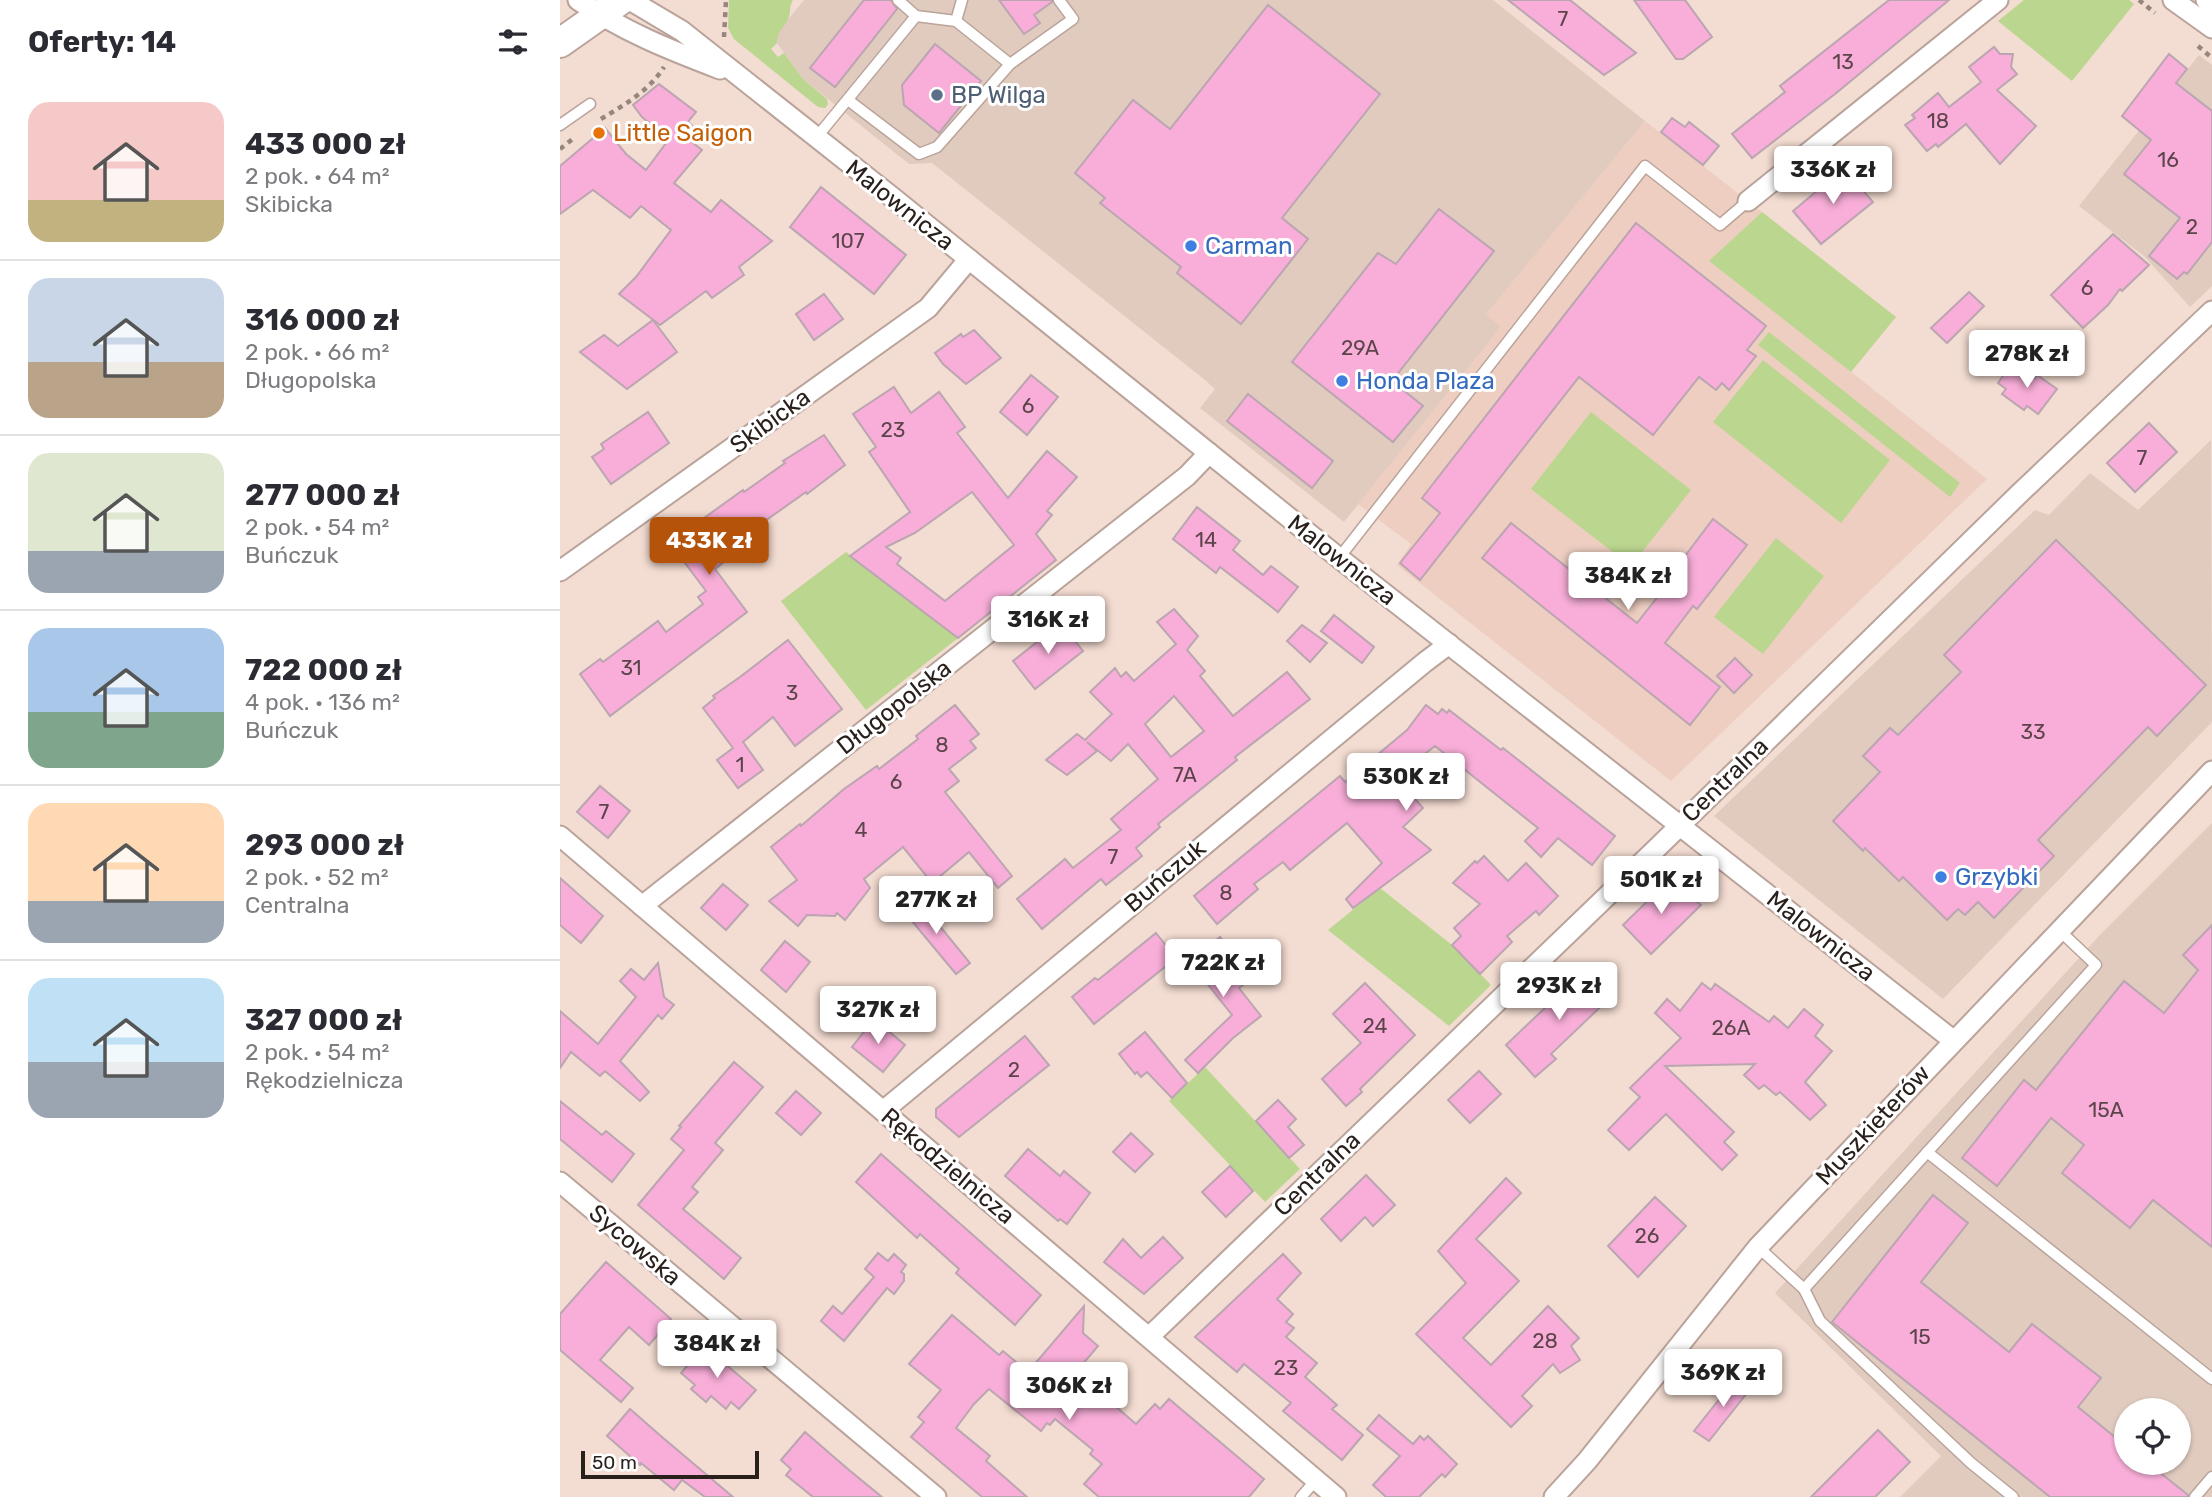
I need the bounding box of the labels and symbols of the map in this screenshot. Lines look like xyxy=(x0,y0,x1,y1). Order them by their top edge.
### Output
house number: 7 xyxy=(1558,6,1569,31)
house number: 13 xyxy=(1832,49,1854,74)
place label: BP Wilga xyxy=(951,81,1046,109)
marker: BP Wilga xyxy=(929,87,945,103)
house number: 18 xyxy=(1927,108,1949,133)
place label: Little Saigon xyxy=(613,119,753,147)
marker: Little Saigon xyxy=(591,125,607,141)
pin: 336K zł xyxy=(1768,146,1898,206)
house number: 16 xyxy=(2157,147,2179,172)
street label: Malownicza xyxy=(840,154,960,256)
house number: 2 xyxy=(2186,214,2198,239)
house number: 107 xyxy=(831,228,865,253)
place label: Carman xyxy=(1205,232,1292,260)
marker: Carman xyxy=(1183,238,1199,254)
house number: 6 xyxy=(2081,275,2093,300)
pin: 278K zł xyxy=(1962,330,2092,390)
house number: 29A xyxy=(1341,335,1379,360)
place label: Honda Plaza xyxy=(1356,367,1495,395)
marker: Honda Plaza xyxy=(1334,373,1350,389)
street label: Skibicka xyxy=(725,383,815,459)
house number: 6 xyxy=(1022,393,1034,418)
house number: 23 xyxy=(881,417,905,442)
house number: 7 xyxy=(2137,445,2148,470)
street label: Malownicza xyxy=(1282,509,1402,611)
pin: 433K zł xyxy=(644,518,774,577)
house number: 14 xyxy=(1195,527,1217,552)
pin: 384K zł xyxy=(1563,552,1693,612)
pin: 316K zł xyxy=(983,596,1113,656)
street label: Długopolska xyxy=(831,654,957,760)
house number: 31 xyxy=(620,655,642,680)
house number: 3 xyxy=(786,680,798,705)
house number: 33 xyxy=(2020,719,2046,744)
house number: 8 xyxy=(935,732,949,757)
street label: Centralna xyxy=(1676,732,1774,828)
house number: 1 xyxy=(736,752,745,777)
pin: 530K zł xyxy=(1341,754,1471,813)
house number: 7A xyxy=(1173,762,1197,787)
house number: 6 xyxy=(890,769,902,794)
house number: 7 xyxy=(599,799,610,824)
house number: 4 xyxy=(854,817,868,842)
street label: Buńczuk xyxy=(1119,834,1212,918)
house number: 7 xyxy=(1108,844,1119,869)
pin: 501K zł xyxy=(1596,856,1726,916)
place label: Grzybki xyxy=(1955,863,2038,891)
marker: Grzybki xyxy=(1933,869,1949,885)
pin: 277K zł xyxy=(871,876,1001,936)
house number: 8 xyxy=(1219,880,1233,905)
street label: Malownicza xyxy=(1761,885,1881,987)
pin: 722K zł xyxy=(1158,940,1288,999)
pin: 293K zł xyxy=(1494,962,1624,1022)
pin: 327K zł xyxy=(813,986,943,1046)
house number: 24 xyxy=(1362,1013,1388,1038)
house number: 26A xyxy=(1711,1015,1751,1040)
house number: 2 xyxy=(1008,1057,1020,1082)
street label: Muszkieterów xyxy=(1810,1059,1936,1191)
house number: 15A xyxy=(2088,1097,2124,1122)
street label: Rękodzielnicza xyxy=(876,1102,1020,1230)
street label: Centralna xyxy=(1268,1126,1366,1222)
street label: Sycowska xyxy=(583,1199,687,1291)
house number: 26 xyxy=(1635,1223,1660,1248)
pin: 384K zł xyxy=(652,1320,782,1380)
house number: 15 xyxy=(1909,1324,1931,1349)
house number: 28 xyxy=(1532,1328,1558,1353)
pin: 369K zł xyxy=(1658,1350,1788,1409)
house number: 23 xyxy=(1274,1355,1298,1380)
pin: 306K zł xyxy=(1004,1362,1134,1422)
scale bar xyxy=(581,1448,760,1480)

